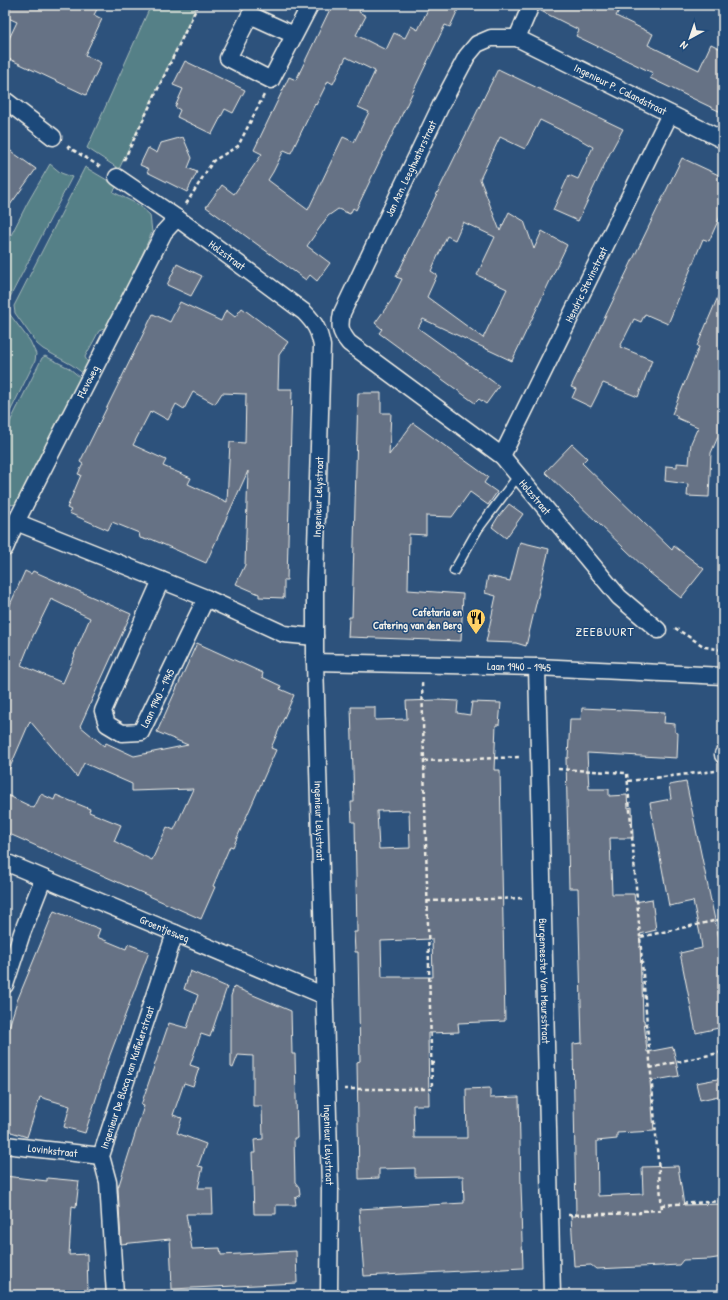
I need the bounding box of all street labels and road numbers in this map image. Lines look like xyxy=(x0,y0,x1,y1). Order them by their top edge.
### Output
street label: Ingenieur P. Calandstraat xyxy=(572,60,669,118)
street label: Jan Azn. Leeghwaterstraat xyxy=(382,118,440,219)
street label: Holzstraat xyxy=(206,237,248,273)
street label: Hendric Stevinstraat xyxy=(562,244,611,325)
street label: Flevoweg xyxy=(73,363,102,401)
street label: Ingenieur Lelystraat xyxy=(310,456,326,537)
street label: Holzstraat xyxy=(516,476,554,518)
street label: Laan 1940 - 1945 xyxy=(487,659,551,675)
street label: Laan 1940 - 1945 xyxy=(137,666,178,730)
street label: Ingenieur Lelystraat xyxy=(311,780,328,862)
street label: Groentjesweg xyxy=(138,912,192,946)
street label: Burgemeester Van Meursstraat xyxy=(536,918,553,1044)
street label: Ingenieur De Blocq van Kuffelerstraat xyxy=(97,1004,157,1151)
street label: Ingenieur Lelystraat xyxy=(321,1104,337,1186)
street label: Lovinkstraat xyxy=(27,1141,78,1160)

